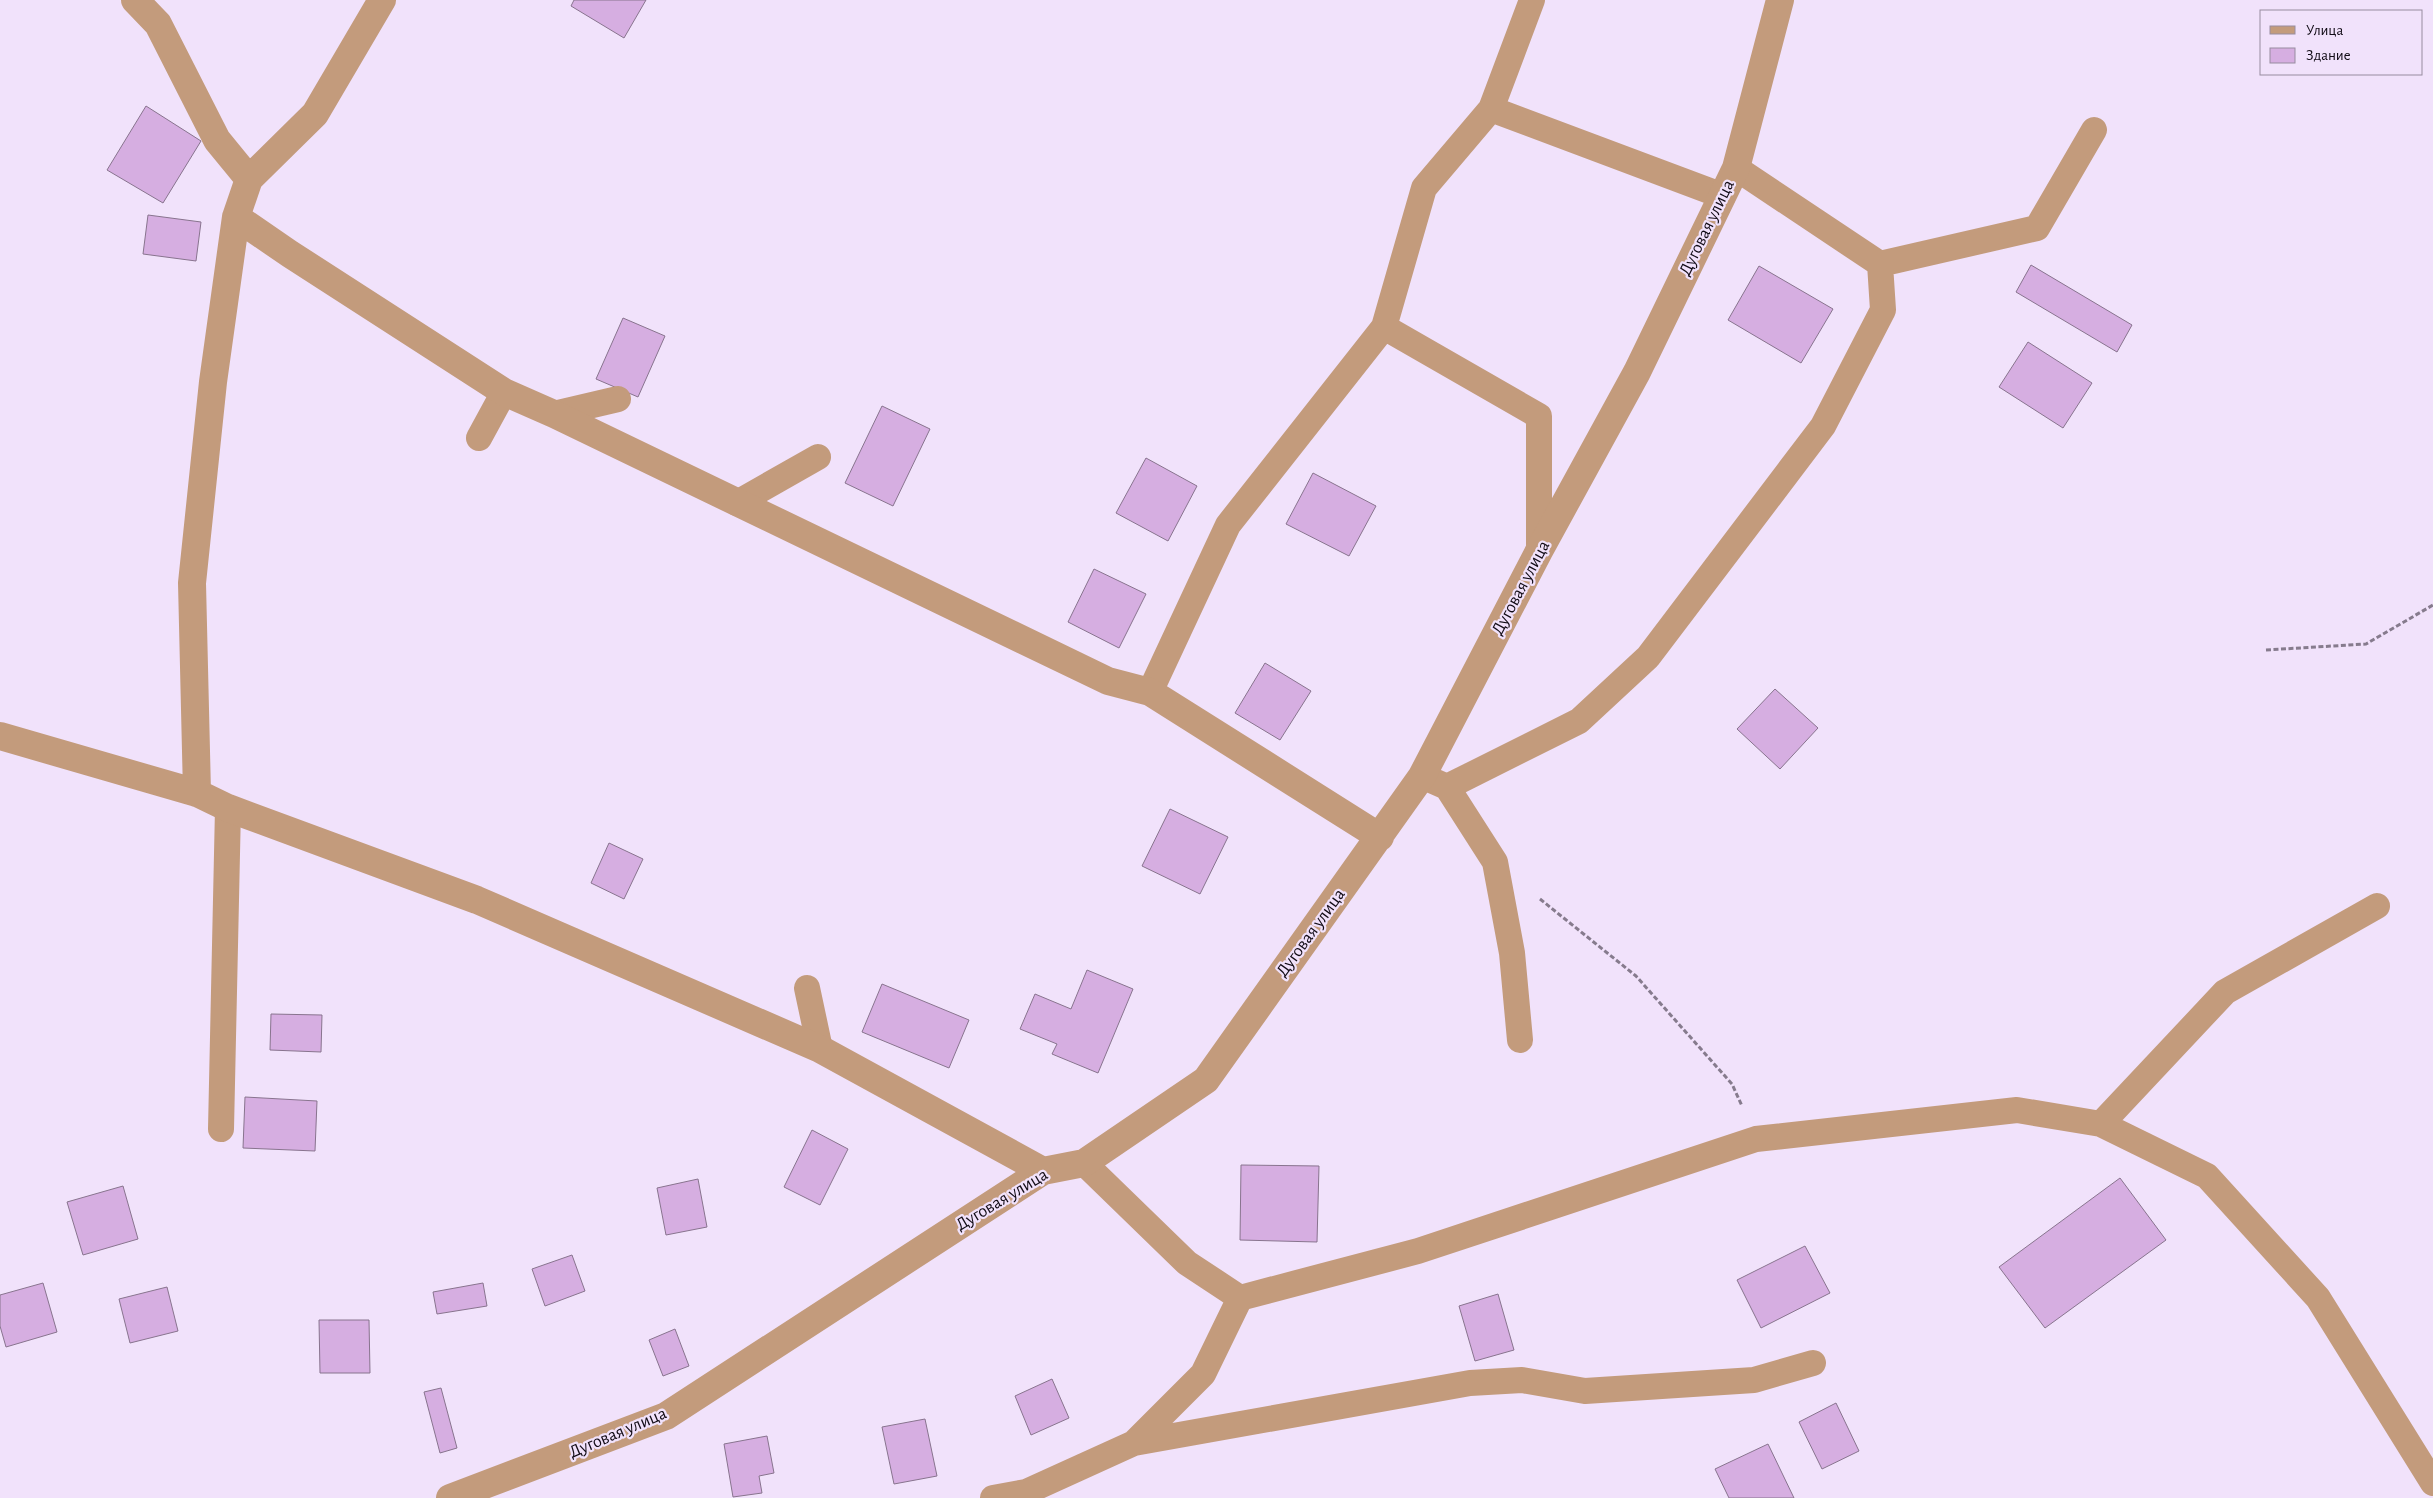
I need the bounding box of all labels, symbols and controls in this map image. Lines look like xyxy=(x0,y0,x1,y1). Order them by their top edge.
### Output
legend xyxy=(2260,10,2423,75)
text: Улица xyxy=(2306,23,2343,38)
text: Здание xyxy=(2306,48,2351,63)
street label: Дуговая улица xyxy=(1676,177,1738,279)
street label: Дуговая улица xyxy=(1489,538,1553,638)
street label: Дуговая улица xyxy=(1273,886,1349,980)
street label: Дуговая улица xyxy=(953,1166,1051,1234)
street label: Дуговая улица xyxy=(567,1404,669,1462)

